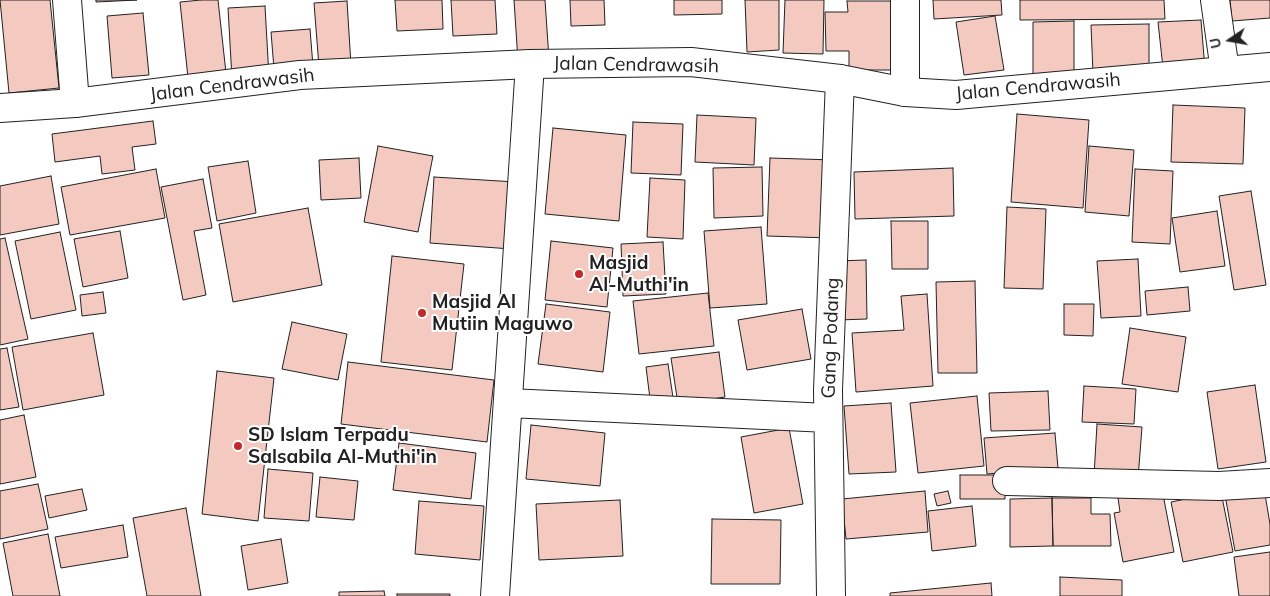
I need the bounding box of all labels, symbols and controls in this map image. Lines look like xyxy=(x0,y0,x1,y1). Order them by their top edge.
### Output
north arrow xyxy=(1205,15,1255,65)
text: U xyxy=(1205,36,1225,50)
street label: Jalan Cendrawasih xyxy=(553,52,719,78)
street label: Jalan Cendrawasih xyxy=(148,64,316,106)
street label: Jalan Cendrawasih xyxy=(954,68,1122,106)
place label: Masjid Al-Muthi'in xyxy=(589,252,689,296)
marker: Masjid Al-Muthi'in xyxy=(573,268,585,280)
street label: Gang Podang xyxy=(817,277,845,399)
place label: Masjid Al Mutiin Maguwo xyxy=(432,291,573,335)
marker: Masjid Al Mutiin Maguwo xyxy=(416,307,428,319)
place label: SD Islam Terpadu Salsabila Al-Muthi'in xyxy=(248,424,437,468)
marker: SD Islam Terpadu Salsabila Al-Muthi'in xyxy=(232,440,244,452)

